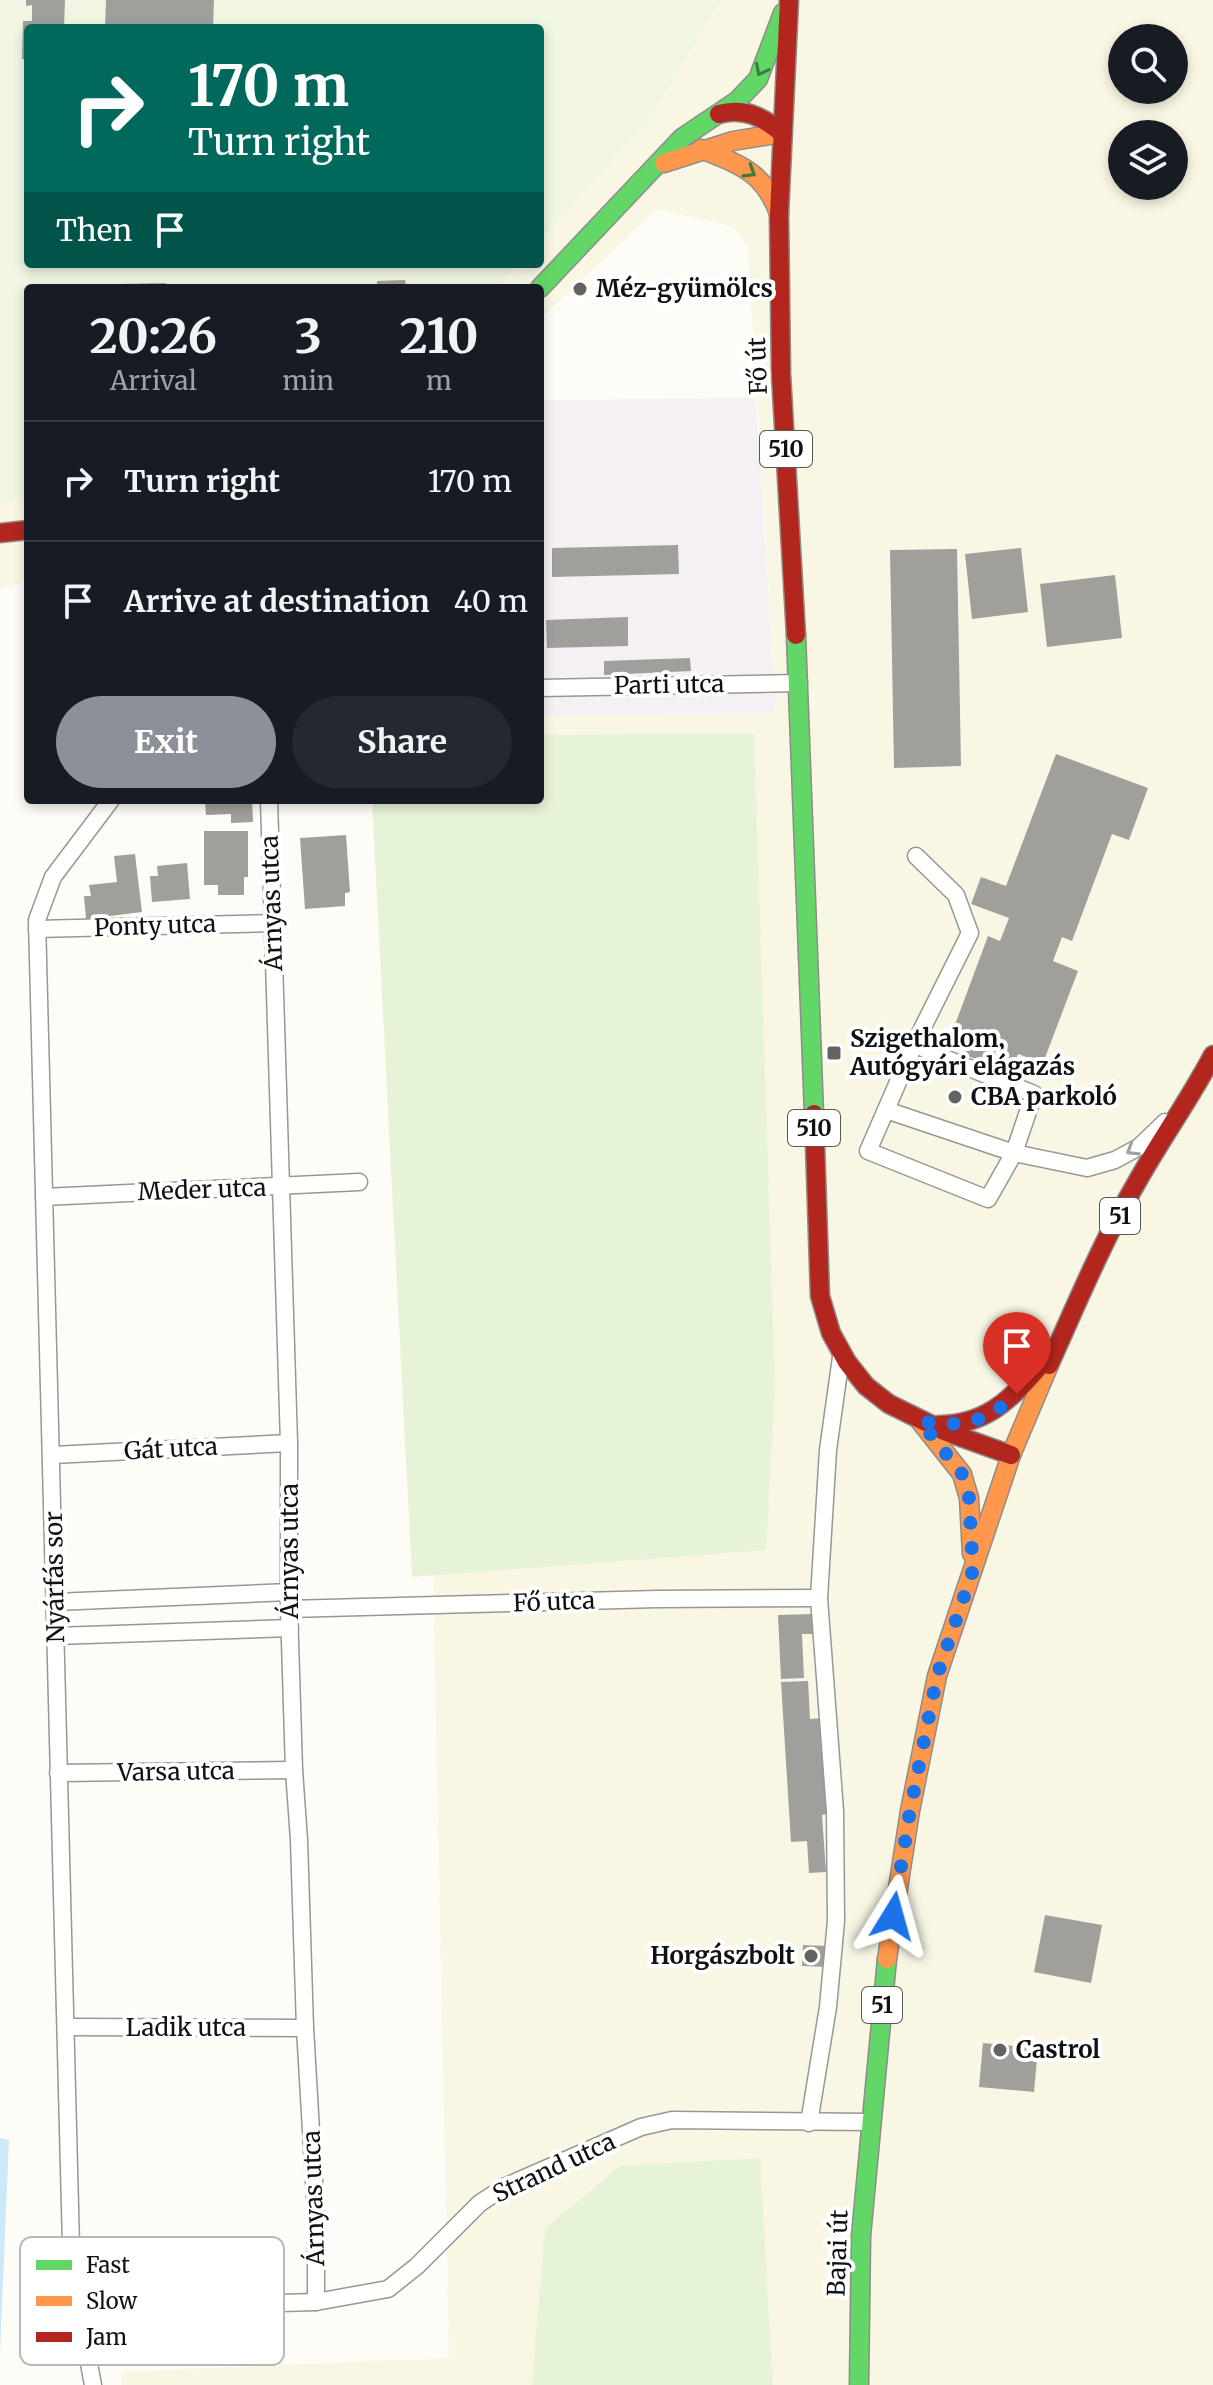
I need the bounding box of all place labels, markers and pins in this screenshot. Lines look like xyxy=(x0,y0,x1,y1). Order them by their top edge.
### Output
place label: Méz-gyümölcs xyxy=(596,273,773,304)
marker: Méz-gyümölcs xyxy=(571,280,589,298)
place label: Szigethalom, Autógyári elágazás xyxy=(849,1023,1075,1082)
marker: Szigethalom, Autógyári elágazás xyxy=(825,1044,843,1062)
place label: CBA parkoló xyxy=(971,1081,1117,1112)
marker: CBA parkoló xyxy=(946,1088,964,1106)
pin xyxy=(983,1312,1051,1394)
place label: Horgászbolt xyxy=(650,1940,795,1971)
marker: Horgászbolt xyxy=(802,1947,820,1965)
place label: Castrol xyxy=(1016,2034,1100,2065)
marker: Castrol xyxy=(991,2041,1009,2059)

